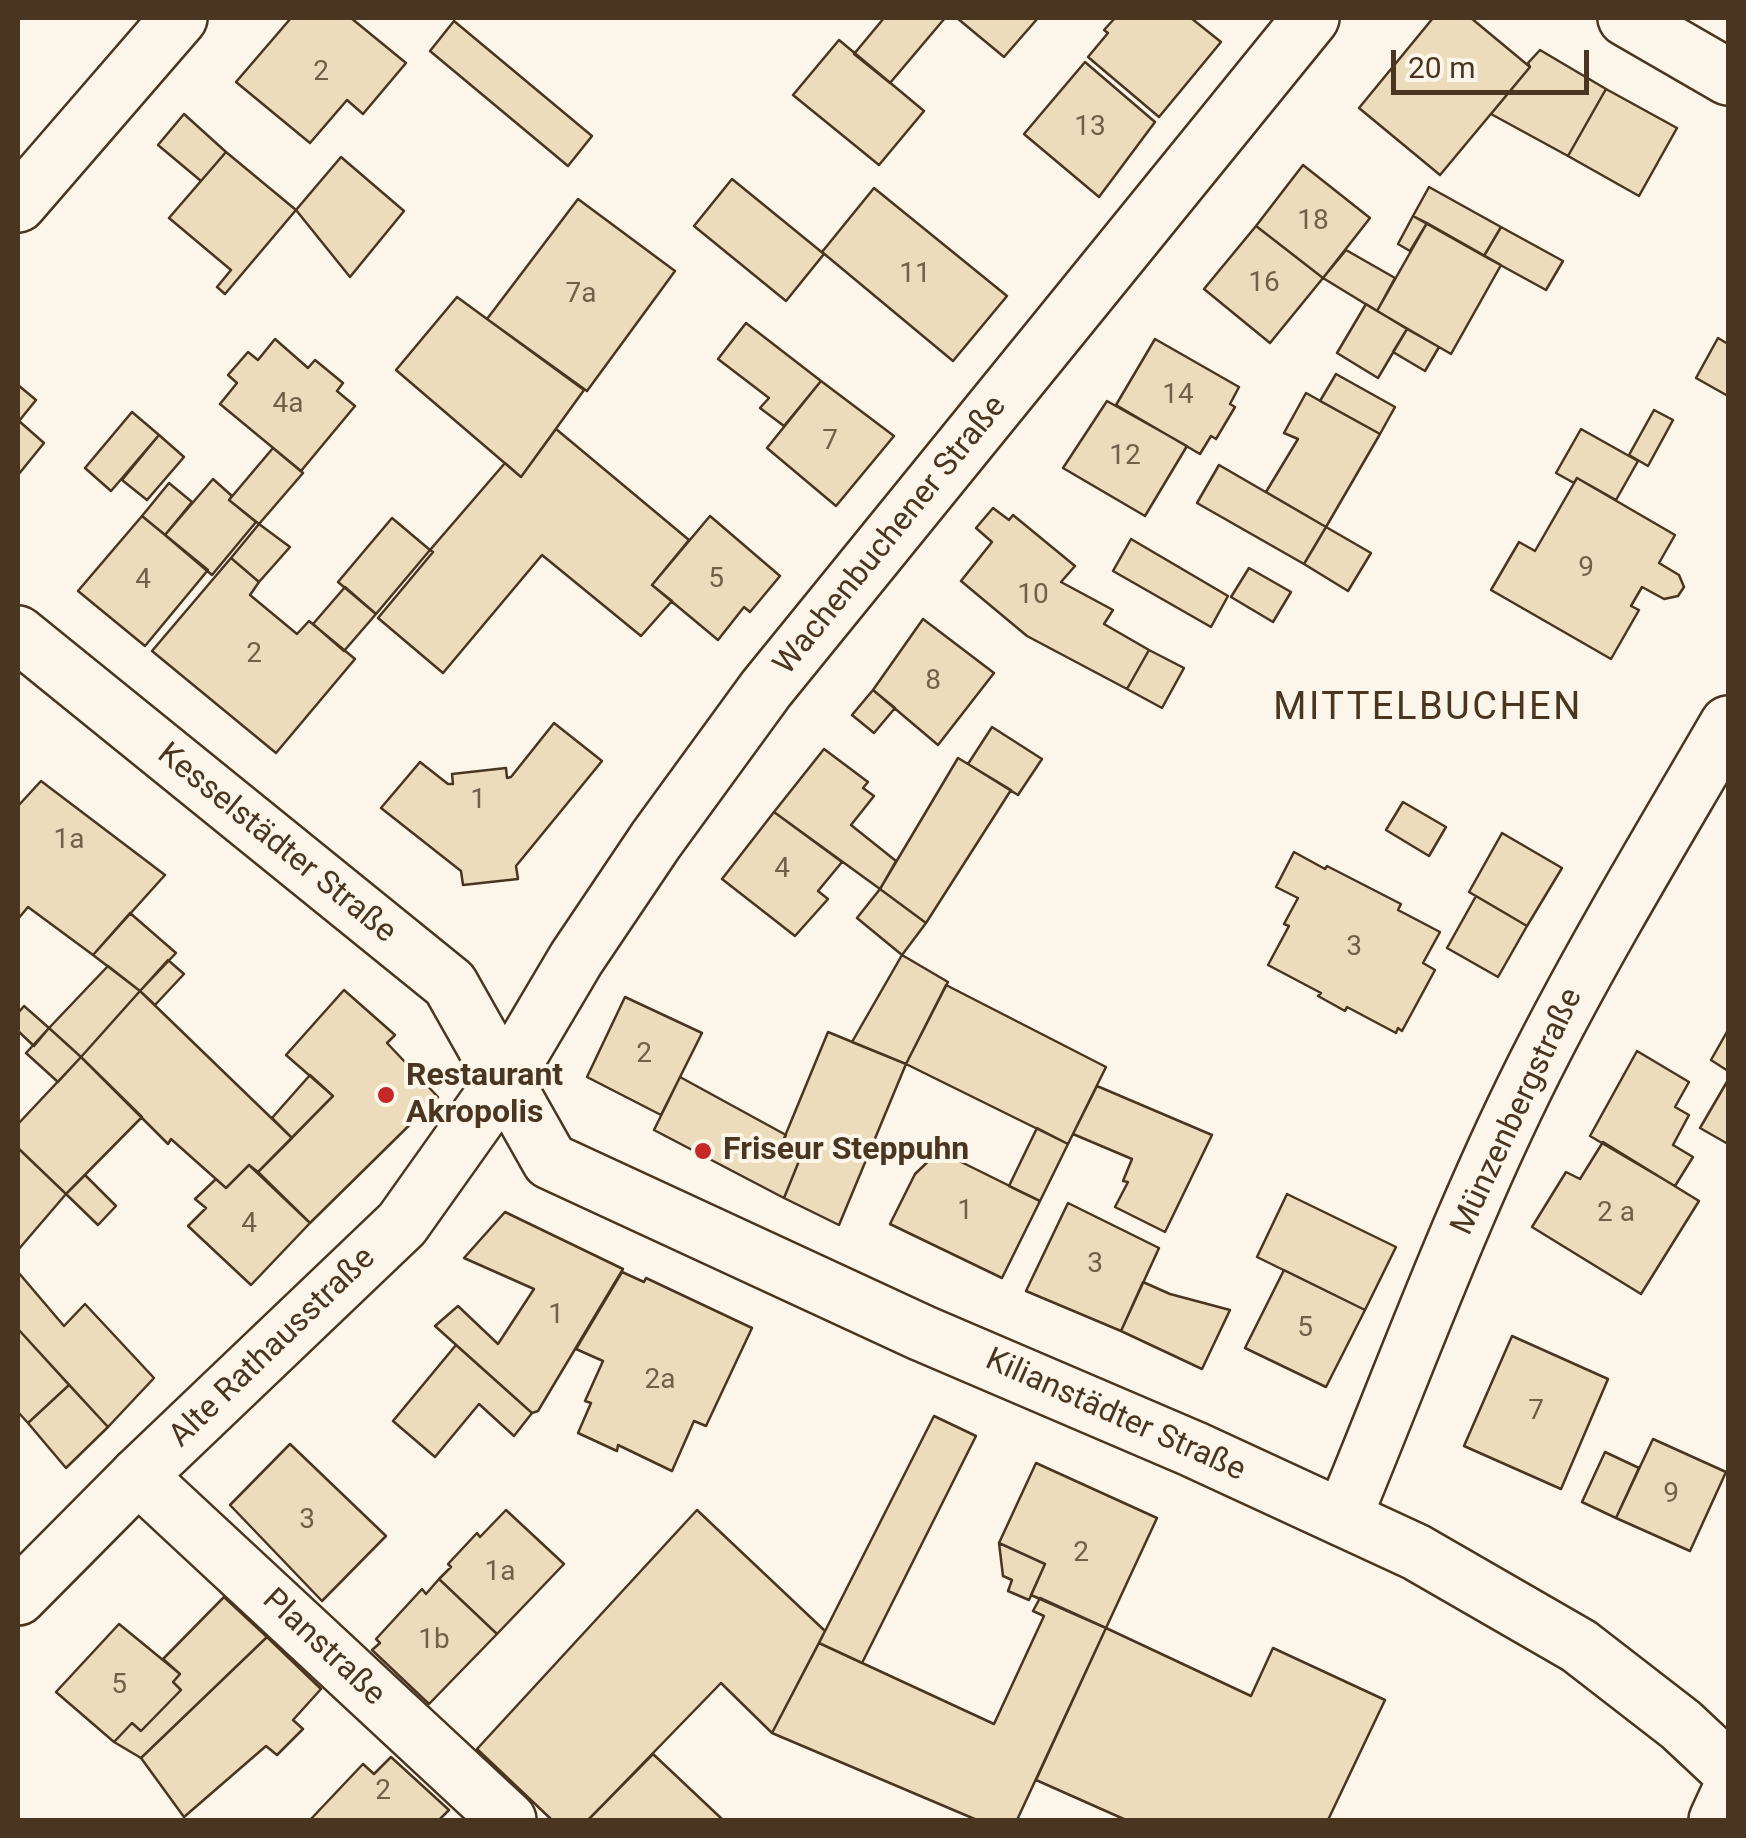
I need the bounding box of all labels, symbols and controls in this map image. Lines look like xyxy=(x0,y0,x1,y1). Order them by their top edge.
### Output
scale bar xyxy=(1396,30,1594,92)
text: 20 m xyxy=(1408,50,1475,85)
house number: 2 xyxy=(313,56,329,90)
house number: 13 xyxy=(1074,111,1106,145)
house number: 18 xyxy=(1297,205,1329,239)
house number: 11 xyxy=(899,258,931,292)
house number: 16 xyxy=(1248,267,1280,301)
house number: 7a xyxy=(566,278,596,312)
house number: 14 xyxy=(1162,379,1194,413)
house number: 4a xyxy=(273,388,303,422)
street label: Wachenbuchener Straße xyxy=(767,389,1015,683)
house number: 7 xyxy=(822,425,838,459)
house number: 12 xyxy=(1109,440,1141,474)
house number: 9 xyxy=(1578,552,1594,586)
house number: 5 xyxy=(708,563,724,597)
house number: 4 xyxy=(135,564,151,598)
house number: 10 xyxy=(1017,579,1049,613)
house number: 2 xyxy=(246,638,262,672)
house number: 8 xyxy=(925,665,941,699)
district label: MITTELBUCHEN xyxy=(1273,686,1583,732)
street label: Kesselstädter Straße xyxy=(149,736,403,952)
house number: 1 xyxy=(470,784,486,818)
house number: 1a xyxy=(54,824,84,858)
house number: 4 xyxy=(774,853,790,887)
house number: 3 xyxy=(1346,931,1362,965)
street label: Münzenbergstraße xyxy=(1444,983,1592,1241)
house number: 2 xyxy=(636,1038,652,1072)
place label: Restaurant Akropolis xyxy=(406,1058,563,1133)
marker: Restaurant Akropolis xyxy=(375,1084,397,1106)
place label: Friseur Steppuhn xyxy=(723,1132,969,1170)
marker: Friseur Steppuhn xyxy=(692,1140,714,1162)
house number: 1 xyxy=(957,1195,973,1229)
house number: 2 a xyxy=(1597,1197,1635,1231)
house number: 4 xyxy=(241,1208,257,1242)
street label: Alte Rathausstraße xyxy=(162,1240,384,1456)
house number: 3 xyxy=(1087,1248,1103,1282)
house number: 1 xyxy=(548,1299,564,1333)
house number: 5 xyxy=(1297,1312,1313,1346)
street label: Kilianstädter Straße xyxy=(979,1341,1251,1491)
house number: 2a xyxy=(645,1364,675,1398)
house number: 7 xyxy=(1528,1395,1544,1429)
house number: 9 xyxy=(1663,1478,1679,1512)
house number: 3 xyxy=(299,1504,315,1538)
house number: 2 xyxy=(1073,1537,1089,1571)
house number: 1a xyxy=(485,1556,515,1590)
street label: Planstraße xyxy=(254,1582,392,1714)
house number: 1b xyxy=(418,1624,450,1658)
house number: 5 xyxy=(111,1669,127,1703)
house number: 2 xyxy=(375,1775,391,1809)

